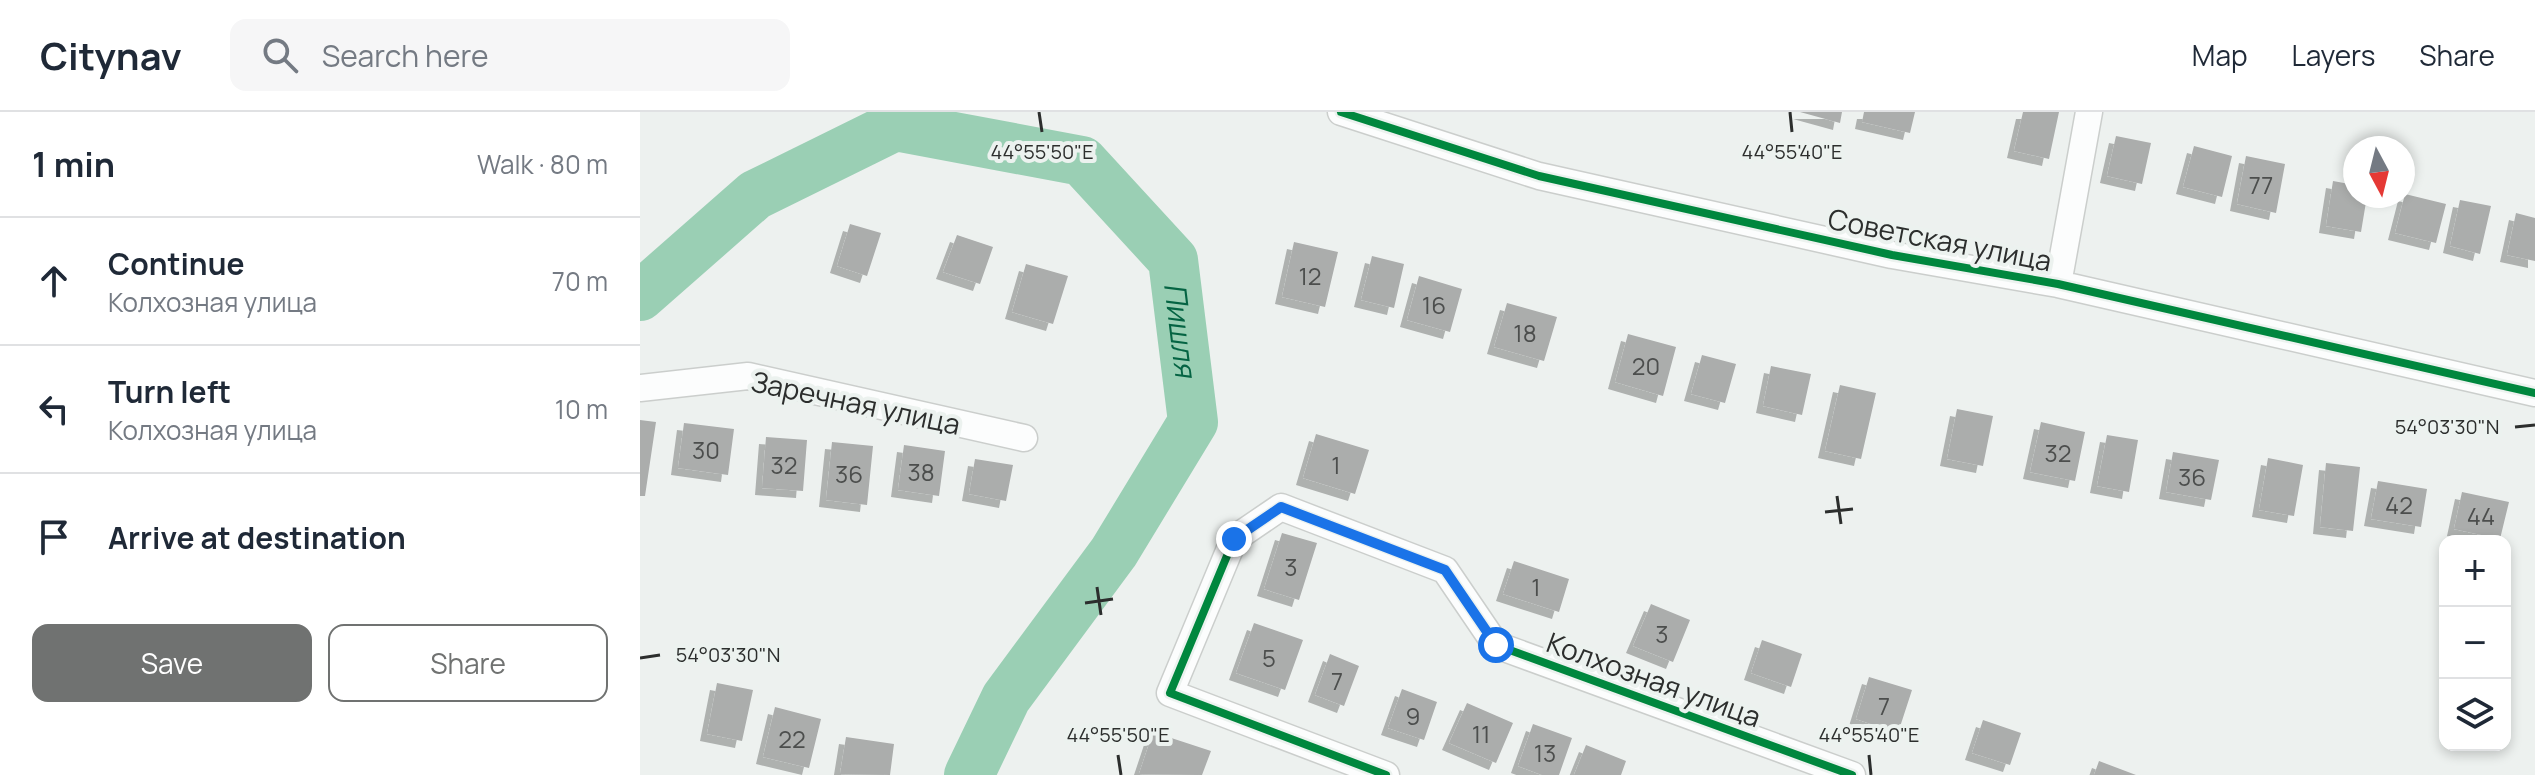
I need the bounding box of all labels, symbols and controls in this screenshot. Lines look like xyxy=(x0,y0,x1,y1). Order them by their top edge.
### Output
search box xyxy=(230,19,790,91)
text: Citynav xyxy=(40,29,182,81)
icon: search xyxy=(258,33,302,77)
text: Search here xyxy=(322,35,489,76)
text: Map xyxy=(2192,36,2248,74)
text: Layers xyxy=(2292,36,2375,74)
text: Share xyxy=(2419,36,2495,74)
north arrow xyxy=(2343,136,2415,208)
text: 44°55'50"E xyxy=(990,138,1094,165)
text: 44°55'40"E xyxy=(1742,138,1842,165)
text: 1 min xyxy=(32,141,115,187)
text: Walk · 80 m xyxy=(477,146,608,182)
house number: 77 xyxy=(2249,168,2273,201)
street label: Советская улица xyxy=(1825,199,2055,279)
text: Continue xyxy=(108,243,244,284)
icon: ahead xyxy=(32,259,76,303)
house number: 12 xyxy=(1298,259,1322,292)
text: 70 m xyxy=(552,263,608,299)
water label: Пишля xyxy=(1155,280,1208,381)
text: Колхозная улица xyxy=(108,284,317,320)
house number: 16 xyxy=(1422,288,1446,321)
house number: 18 xyxy=(1513,316,1537,349)
house number: 20 xyxy=(1632,349,1660,382)
street label: Заречная улица xyxy=(748,361,964,443)
text: Turn left xyxy=(108,371,231,412)
icon: left xyxy=(32,387,76,431)
text: 10 m xyxy=(555,391,608,427)
text: Колхозная улица xyxy=(108,412,317,448)
text: 54°03'30"N xyxy=(2395,413,2499,440)
house number: 30 xyxy=(692,433,720,466)
house number: 32 xyxy=(2045,436,2071,469)
house number: 32 xyxy=(771,448,797,481)
house number: 1 xyxy=(1331,448,1341,481)
house number: 38 xyxy=(907,455,935,488)
house number: 36 xyxy=(835,457,863,490)
house number: 36 xyxy=(2178,460,2206,493)
house number: 42 xyxy=(2385,488,2413,521)
house number: 44 xyxy=(2467,499,2495,532)
icon: arrive xyxy=(32,515,76,559)
text: Arrive at destination xyxy=(108,517,406,558)
route end xyxy=(1216,521,1252,557)
map controls xyxy=(2439,535,2511,751)
button: + xyxy=(2439,535,2511,607)
house number: 3 xyxy=(1284,550,1298,583)
house number: 1 xyxy=(1531,570,1541,603)
button: − xyxy=(2439,607,2511,679)
house number: 3 xyxy=(1655,617,1669,650)
street label: Колхозная улица xyxy=(1542,623,1766,735)
button: Save xyxy=(32,624,312,702)
button: Share xyxy=(328,624,608,702)
route start xyxy=(1478,627,1514,663)
text: 54°03'30"N xyxy=(676,641,780,668)
house number: 5 xyxy=(1262,641,1276,674)
house number: 7 xyxy=(1331,664,1343,697)
button: layers xyxy=(2439,679,2511,751)
house number: 7 xyxy=(1878,689,1890,722)
house number: 9 xyxy=(1406,699,1420,732)
house number: 11 xyxy=(1472,717,1490,750)
text: 44°55'50"E xyxy=(1066,721,1170,748)
text: 44°55'40"E xyxy=(1819,721,1919,748)
house number: 22 xyxy=(778,722,806,755)
house number: 13 xyxy=(1534,736,1556,769)

